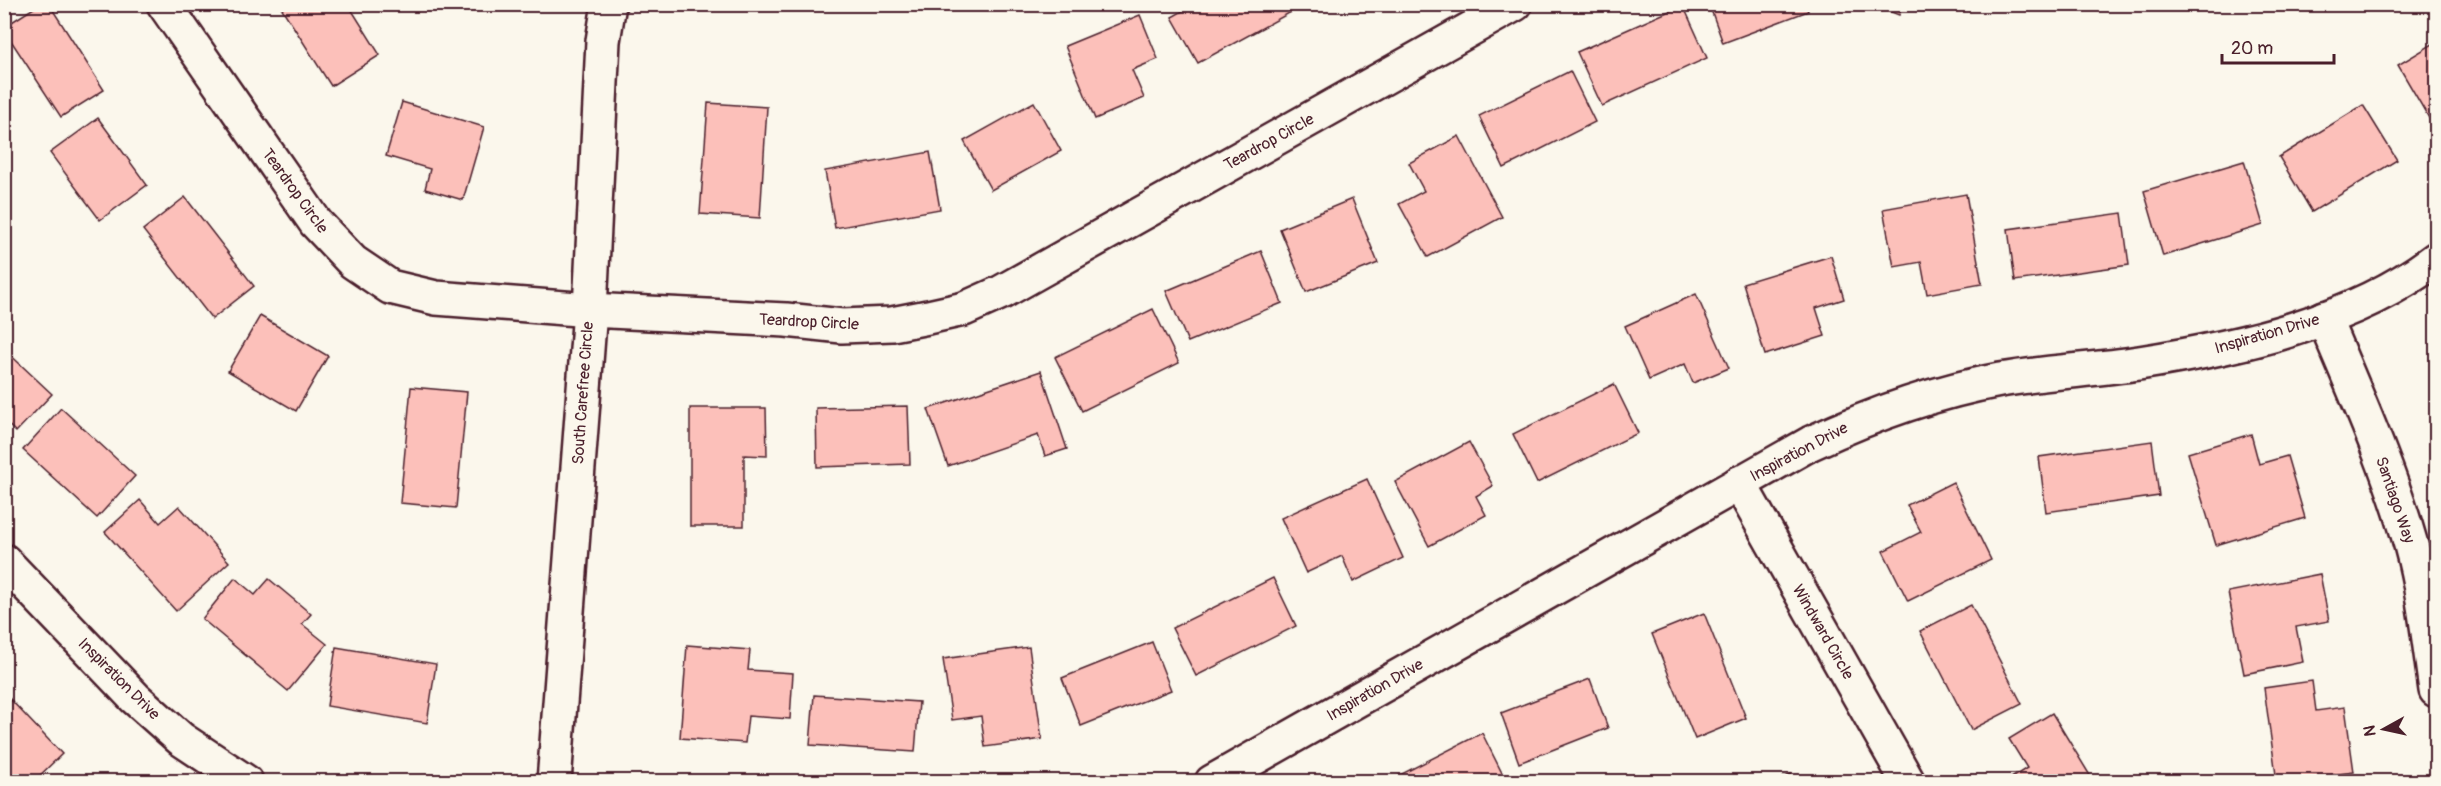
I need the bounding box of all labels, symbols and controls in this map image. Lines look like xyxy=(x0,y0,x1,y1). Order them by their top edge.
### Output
scale bar xyxy=(2222,27,2334,65)
text: 20 m xyxy=(2231,37,2273,60)
street label: Teardrop Circle xyxy=(1220,109,1318,175)
street label: Teardrop Circle xyxy=(258,145,333,237)
street label: Teardrop Circle xyxy=(759,309,860,335)
street label: Inspiration Drive xyxy=(2212,309,2322,358)
street label: South Carefree Circle xyxy=(568,321,598,465)
street label: Inspiration Drive xyxy=(1747,418,1851,486)
street label: Santiago Way xyxy=(2371,454,2419,546)
street label: Windward Circle xyxy=(1788,581,1858,683)
street label: Inspiration Drive xyxy=(74,634,164,724)
street label: Inspiration Drive xyxy=(1323,654,1427,726)
north arrow xyxy=(2354,699,2414,759)
text: N xyxy=(2359,724,2381,738)

